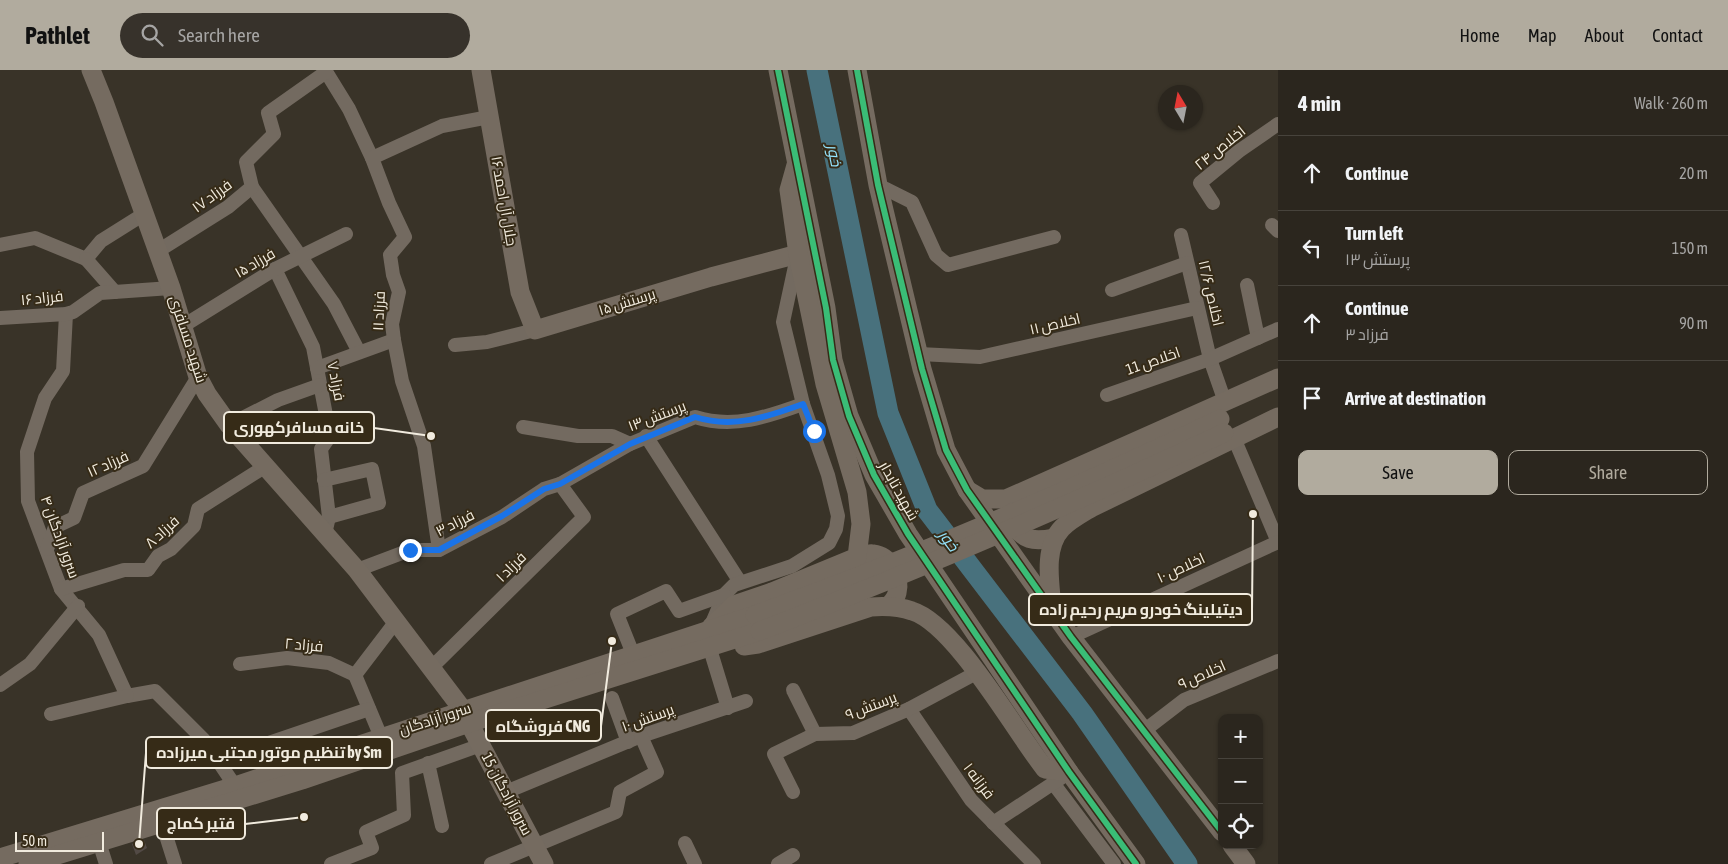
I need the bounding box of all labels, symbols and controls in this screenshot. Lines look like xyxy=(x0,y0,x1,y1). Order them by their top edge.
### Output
search box xyxy=(120,13,470,58)
icon: search xyxy=(138,21,166,49)
text: Pathlet xyxy=(25,22,90,49)
text: Search here xyxy=(178,24,260,46)
text: Home xyxy=(1460,25,1500,46)
text: Map xyxy=(1528,25,1557,46)
text: About xyxy=(1585,25,1624,46)
text: Contact xyxy=(1652,25,1703,46)
north arrow xyxy=(1158,85,1203,130)
text: 4 min xyxy=(1298,91,1341,115)
text: Walk · 260 m xyxy=(1634,94,1708,112)
street label: اخلاص ۲۴ xyxy=(1191,122,1250,175)
water label: خور xyxy=(822,140,846,169)
street label: جلال آل احمد ۱۶ xyxy=(487,155,521,247)
icon: ahead xyxy=(1298,159,1326,187)
text: Continue xyxy=(1345,162,1409,184)
text: 20 m xyxy=(1679,164,1708,182)
street label: فرزاد ۱۷ xyxy=(189,176,235,216)
text: Turn left xyxy=(1345,222,1403,244)
icon: left xyxy=(1298,234,1326,262)
text: 150 m xyxy=(1672,239,1708,257)
street label: فرزاد ۱۵ xyxy=(232,244,278,282)
text: پرستش ۱۳ xyxy=(1345,250,1410,268)
street label: اخلاص ۱۲/۶ xyxy=(1194,258,1227,328)
street label: پرستش ۱۵ xyxy=(596,285,658,320)
street label: فرزاد ۱۶ xyxy=(20,287,64,309)
street label: فرزاد ۱۱ xyxy=(369,290,389,332)
street label: شهید مسافری xyxy=(164,293,211,385)
text: Continue xyxy=(1345,297,1409,319)
street label: اخلاص ۱۱ xyxy=(1028,309,1082,340)
icon: ahead xyxy=(1298,309,1326,337)
text: 90 m xyxy=(1679,314,1708,332)
text: فرزاد ۳ xyxy=(1345,325,1389,343)
street label: اخلاص 11 xyxy=(1123,343,1183,380)
street label: فرزاد ۷ xyxy=(323,360,349,402)
icon: arrive xyxy=(1298,384,1326,412)
text: Arrive at destination xyxy=(1345,387,1486,409)
street label: پرستش ۱۳ xyxy=(625,397,689,436)
callout: خانه مسافرکهوری xyxy=(224,412,374,443)
text: خانه مسافرکهوری xyxy=(234,418,364,437)
route start xyxy=(803,420,826,443)
street label: فرزاد ۱۲ xyxy=(84,447,132,481)
button: Save xyxy=(1298,450,1498,495)
button: Share xyxy=(1508,450,1708,495)
street label: شهید تابدار xyxy=(874,457,923,524)
street label: سرور آزادگان ۴ xyxy=(36,493,83,581)
street label: فرزاد ۳ xyxy=(433,506,477,540)
street label: فرزاد ۸ xyxy=(141,512,183,552)
water label: خور xyxy=(933,524,964,556)
route end xyxy=(399,539,422,562)
street label: فرزاد ۱ xyxy=(492,548,530,586)
street label: اخلاص ۱۰ xyxy=(1154,549,1208,588)
callout: دیتیلینگ خودرو مریم رحیم زاده xyxy=(1029,594,1252,625)
text: دیتیلینگ خودرو مریم رحیم زاده xyxy=(1039,600,1243,621)
street label: فرزاد ۲ xyxy=(284,634,324,656)
street label: اخلاص ۹ xyxy=(1175,657,1229,694)
street label: پرستش ۹ xyxy=(843,688,900,725)
street label: سرور آزادگان xyxy=(397,699,474,740)
street label: پرستش ۱۰ xyxy=(619,700,677,737)
callout: فروشگاه CNG xyxy=(486,710,601,741)
map controls xyxy=(1218,714,1263,849)
button: + xyxy=(1218,714,1263,759)
text: فروشگاه CNG xyxy=(496,717,591,736)
callout: تنظیم موتور مجتبی میرزاده by Sm xyxy=(146,737,392,768)
text: تنظیم موتور مجتبی میرزاده by Sm xyxy=(156,743,382,764)
street label: سرور آزادگان 15 xyxy=(477,750,536,839)
street label: فرزانه ۱ xyxy=(959,759,999,803)
button: − xyxy=(1218,759,1263,804)
button: locate xyxy=(1218,804,1263,849)
callout: فتیر کماج xyxy=(157,808,245,839)
text: فتیر کماج xyxy=(167,814,235,834)
scale bar xyxy=(15,829,104,852)
text: 50 m xyxy=(22,833,47,849)

